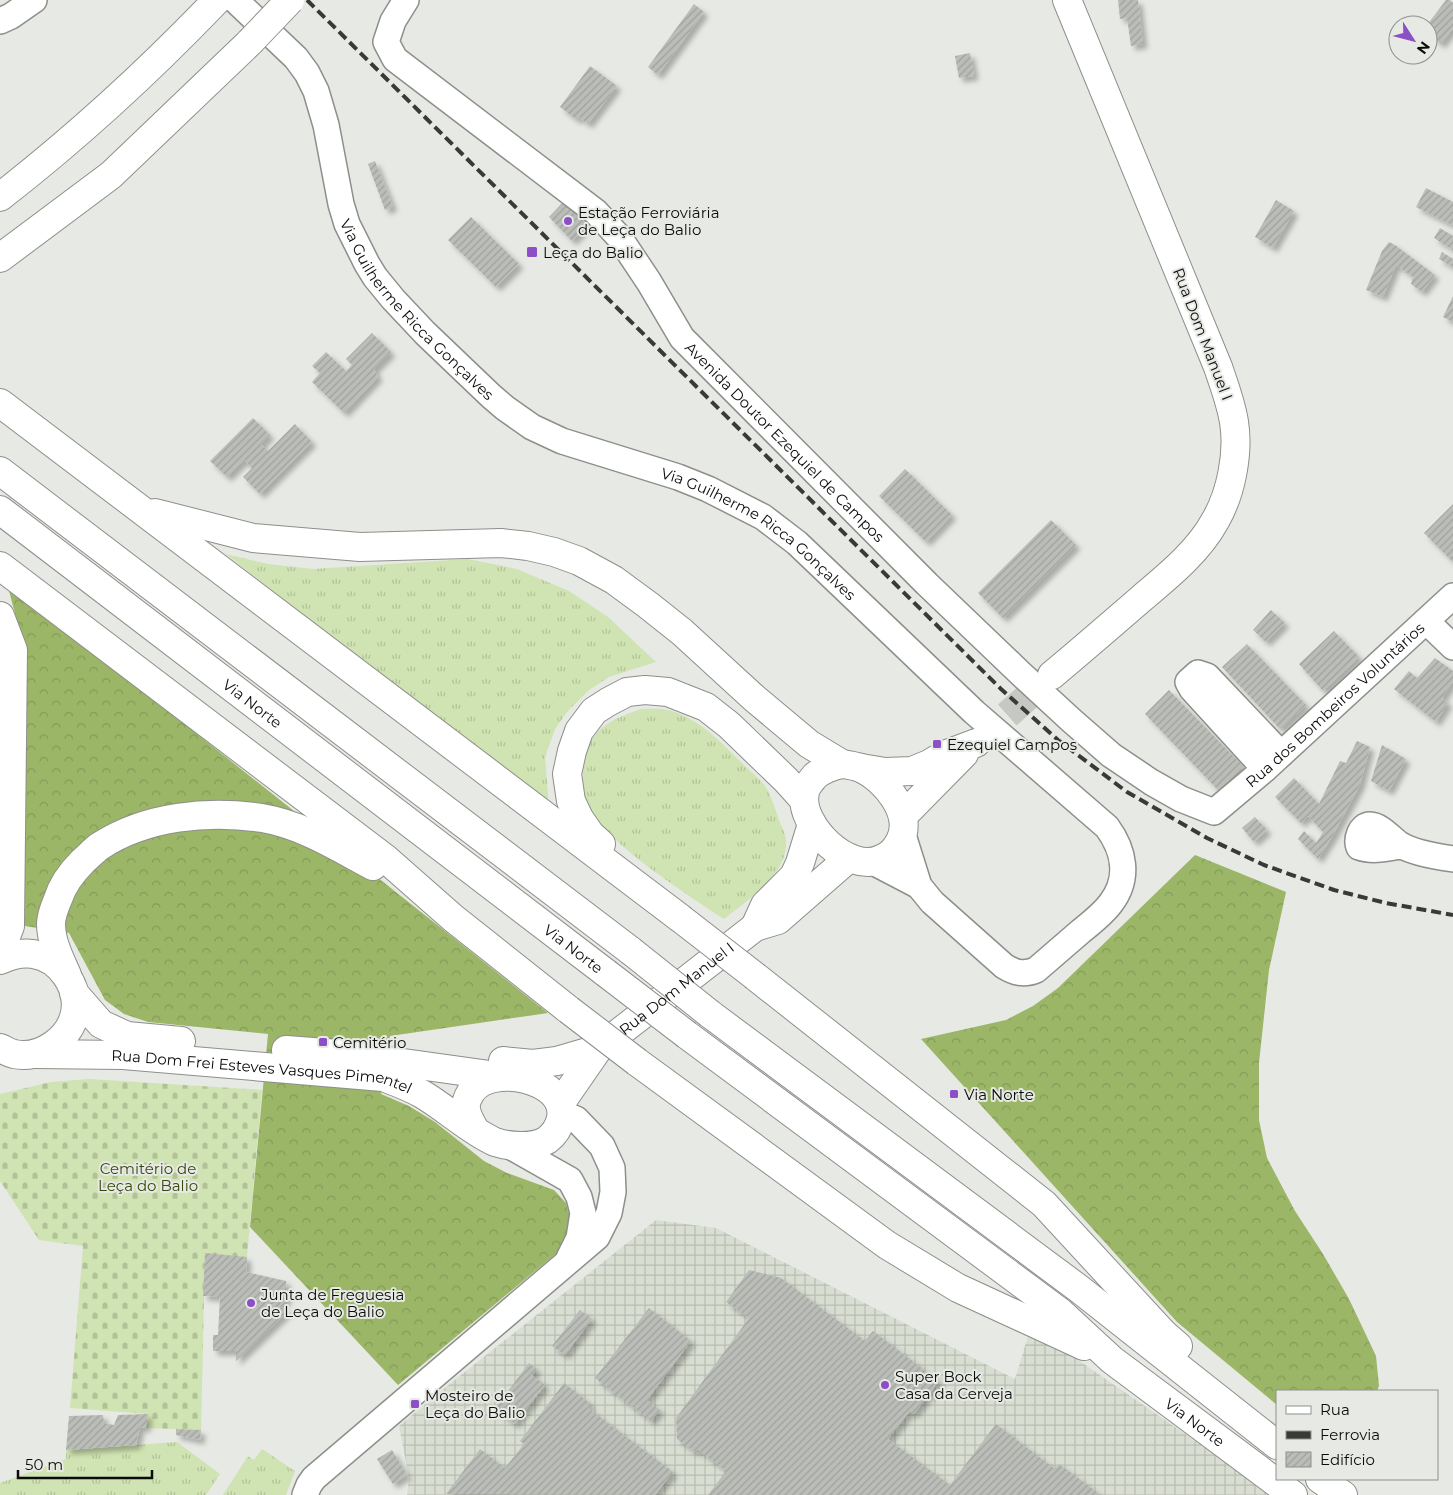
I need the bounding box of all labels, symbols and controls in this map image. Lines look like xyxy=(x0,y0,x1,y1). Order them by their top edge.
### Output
north arrow xyxy=(1388,15,1438,65)
text: N xyxy=(1413,38,1434,58)
place label: Estação Ferroviária de Leça do Balio xyxy=(578,203,720,239)
marker: Estação Ferroviária de Leça do Balio xyxy=(562,215,574,227)
street label: Via Guilherme Ricca Gonçalves xyxy=(336,216,498,404)
place label: Leça do Balio xyxy=(543,243,643,262)
marker: Leça do Balio xyxy=(525,245,539,259)
street label: Rua Dom Manuel I xyxy=(1169,265,1237,403)
street label: Avenida Doutor Ezequiel de Campos xyxy=(682,338,889,546)
street label: Via Guilherme Ricca Gonçalves xyxy=(659,463,860,604)
street label: Rua dos Bombeiros Voluntários xyxy=(1241,618,1428,791)
street label: Via Norte xyxy=(219,674,286,732)
place label: Ezequiel Campos xyxy=(947,735,1077,754)
marker: Ezequiel Campos xyxy=(931,738,943,750)
street label: Via Norte xyxy=(540,920,607,977)
street label: Rua Dom Manuel I xyxy=(615,938,738,1039)
place label: Cemitério xyxy=(333,1033,406,1052)
marker: Cemitério xyxy=(317,1036,329,1048)
street label: Rua Dom Frei Esteves Vasques Pimentel xyxy=(111,1045,415,1097)
place label: Via Norte xyxy=(964,1085,1034,1104)
marker: Via Norte xyxy=(948,1088,960,1100)
park label: Cemitério de Leça do Balio xyxy=(98,1159,198,1195)
place label: Junta de Freguesia de Leça do Balio xyxy=(260,1285,404,1321)
marker: Junta de Freguesia de Leça do Balio xyxy=(245,1297,257,1309)
place label: Super Bock Casa da Cerveja xyxy=(895,1367,1013,1403)
marker: Super Bock Casa da Cerveja xyxy=(879,1379,891,1391)
place label: Mosteiro de Leça do Balio xyxy=(425,1386,525,1422)
legend xyxy=(1276,1390,1438,1480)
street label: Via Norte xyxy=(1161,1393,1229,1450)
marker: Mosteiro de Leça do Balio xyxy=(409,1398,421,1410)
text: Rua xyxy=(1320,1400,1350,1419)
text: Ferrovia xyxy=(1320,1425,1380,1444)
scale bar xyxy=(18,1448,151,1480)
text: Edifício xyxy=(1320,1450,1375,1469)
text: 50 m xyxy=(25,1455,63,1474)

